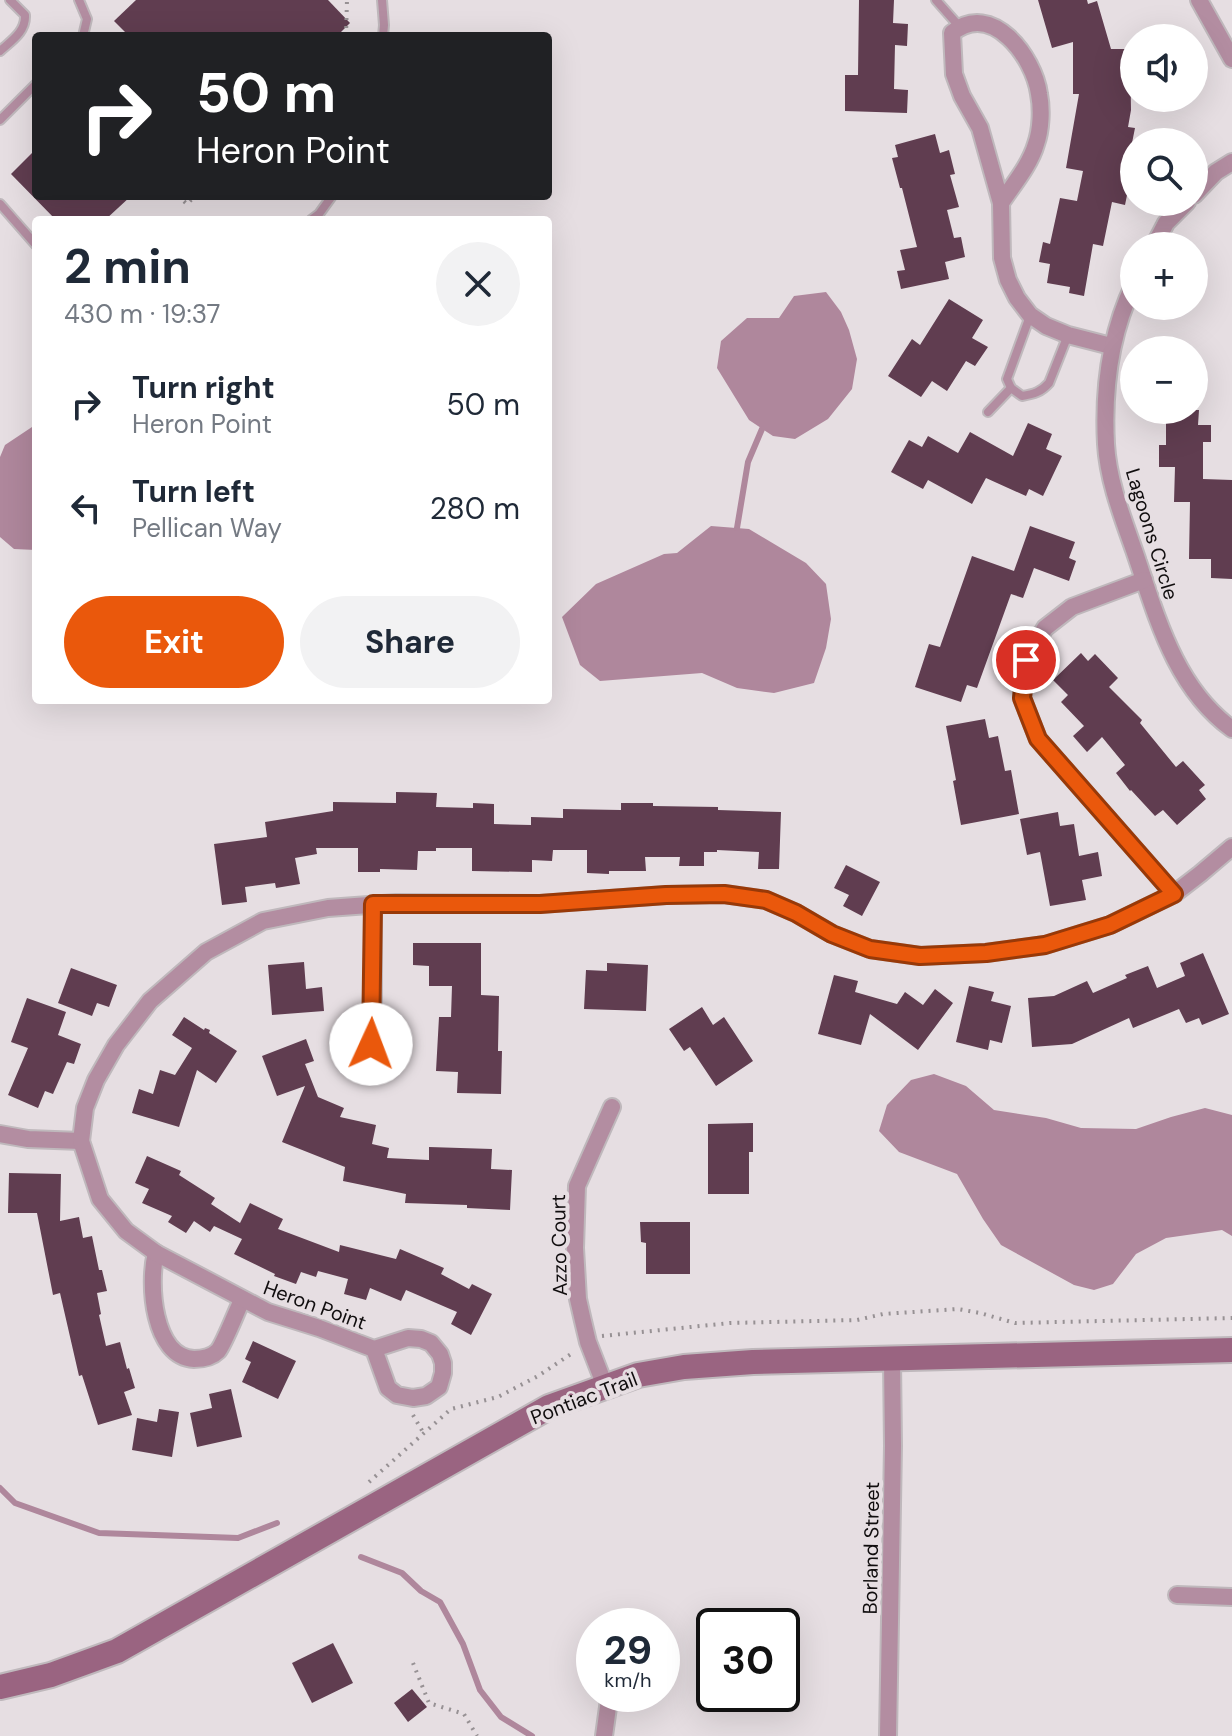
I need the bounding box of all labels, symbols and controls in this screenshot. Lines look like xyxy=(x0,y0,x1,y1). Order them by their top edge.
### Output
map controls xyxy=(1120,24,1208,424)
button: sound xyxy=(1120,24,1208,112)
text: 50 m xyxy=(196,56,336,129)
icon: right xyxy=(64,64,168,168)
text: Heron Point xyxy=(196,127,390,174)
button: search xyxy=(1120,128,1208,216)
button: + xyxy=(1120,232,1208,320)
text: 2 min xyxy=(64,235,191,298)
button: close xyxy=(436,242,520,326)
text: 430 m · 19:37 xyxy=(64,297,221,331)
button: − xyxy=(1120,336,1208,424)
text: Turn right xyxy=(132,368,275,407)
icon: right xyxy=(64,382,108,426)
text: 50 m xyxy=(446,385,520,424)
text: Heron Point xyxy=(132,407,272,441)
street label: Lagoons Circle xyxy=(1120,465,1184,603)
text: Turn left xyxy=(132,472,255,511)
icon: left xyxy=(64,486,108,530)
text: 280 m xyxy=(430,489,520,528)
text: Pellican Way xyxy=(132,511,282,545)
button: Exit xyxy=(64,596,284,688)
button: Share xyxy=(300,596,520,688)
pin xyxy=(992,626,1060,694)
icon: arrive xyxy=(1004,638,1048,682)
position arrow xyxy=(329,1002,413,1086)
street label: Azzo Court xyxy=(545,1194,573,1296)
street label: Heron Point xyxy=(260,1274,370,1336)
street label: Pontiac Trail xyxy=(527,1366,641,1430)
street label: Borland Street xyxy=(857,1481,885,1615)
speed limit sign: 30 xyxy=(696,1608,800,1712)
text: 29 xyxy=(604,1624,652,1676)
text: km/h xyxy=(604,1667,652,1693)

